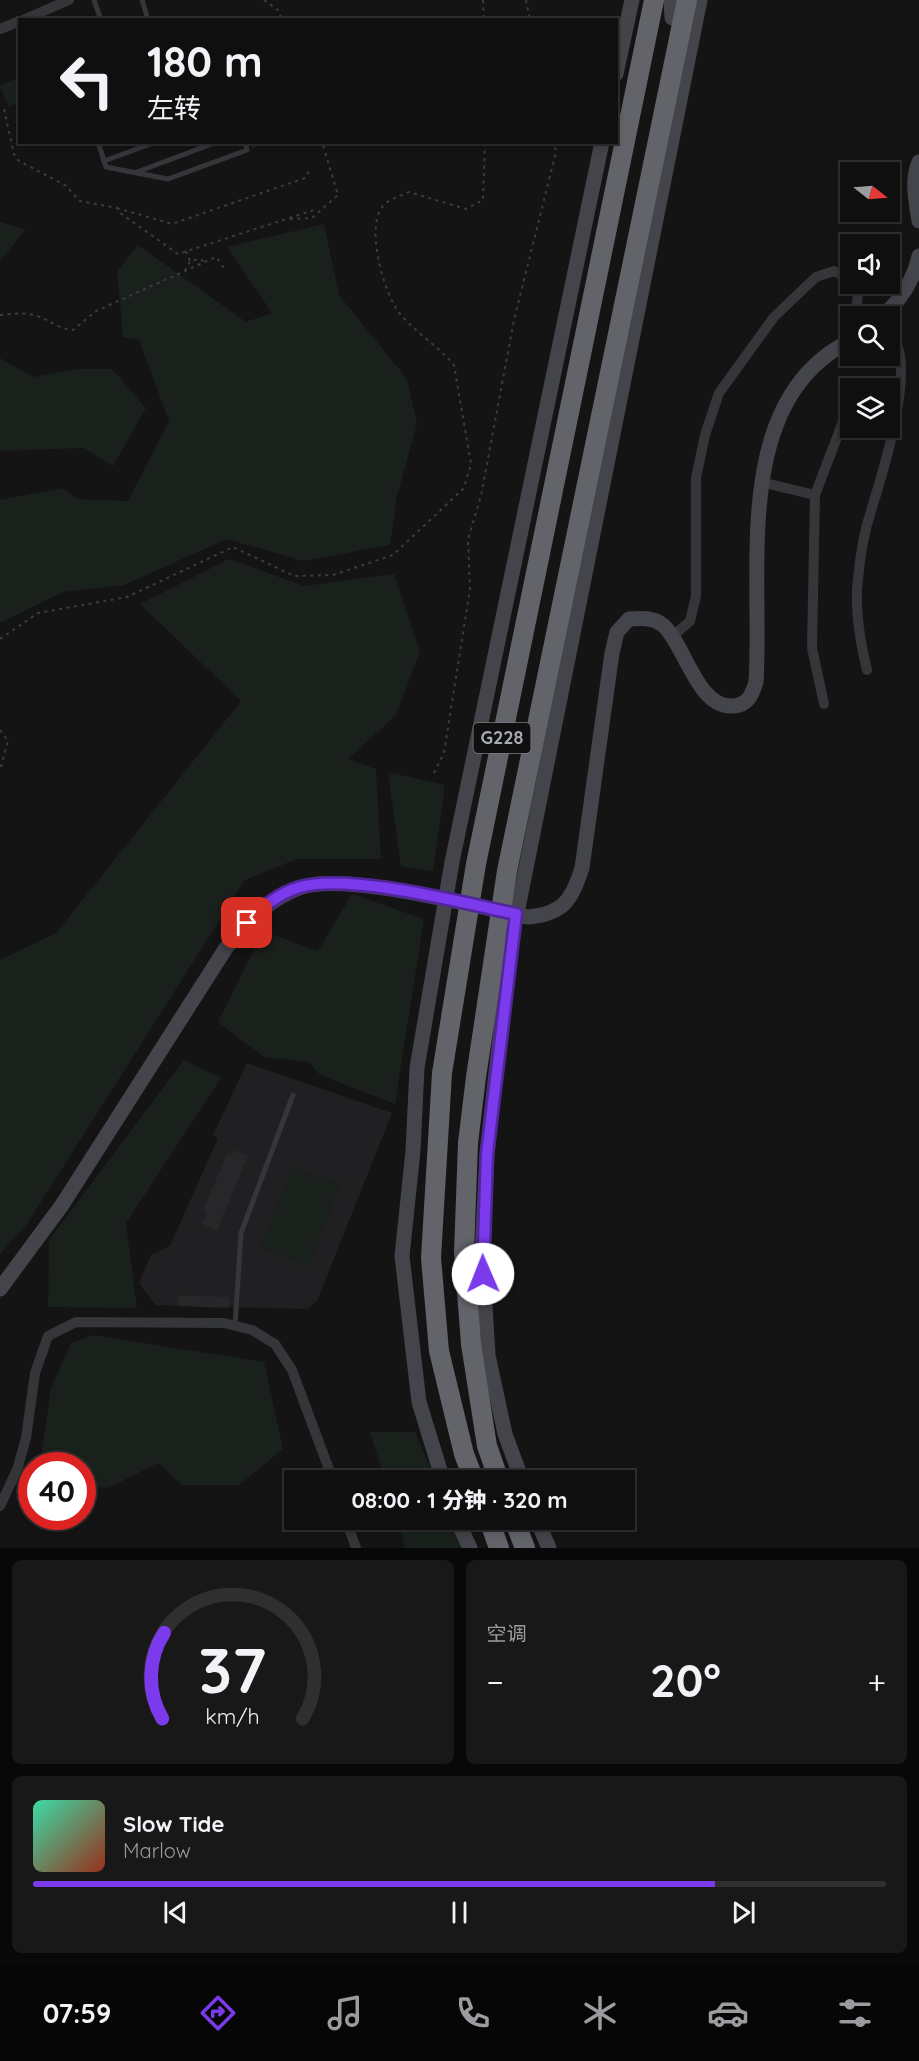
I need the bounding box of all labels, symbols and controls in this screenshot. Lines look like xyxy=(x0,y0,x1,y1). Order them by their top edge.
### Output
text: 180 m xyxy=(147,35,263,88)
icon: left xyxy=(48,42,126,120)
text: 左转 xyxy=(147,91,201,125)
north arrow xyxy=(840,162,900,222)
map controls xyxy=(840,162,900,438)
button: sound xyxy=(840,234,900,294)
button: search xyxy=(840,306,900,366)
button: layers xyxy=(840,378,900,438)
road number: G228 xyxy=(474,723,530,753)
pin xyxy=(221,897,272,948)
icon: arrive xyxy=(230,906,263,939)
position arrow xyxy=(451,1242,515,1306)
speed limit sign: 40 xyxy=(18,1452,96,1530)
text: 08:00 · 1 分钟 · 320 m xyxy=(352,1486,568,1514)
text: 空调 xyxy=(487,1621,527,1646)
text: 37 xyxy=(199,1631,267,1709)
text: 20° xyxy=(650,1652,721,1708)
text: − xyxy=(487,1661,504,1702)
text: + xyxy=(867,1661,886,1702)
text: km/h xyxy=(206,1703,260,1729)
text: Slow Tide xyxy=(123,1810,224,1838)
text: Marlow xyxy=(123,1838,191,1863)
icon: previous xyxy=(159,1896,192,1929)
icon: pause xyxy=(443,1896,476,1929)
icon: next xyxy=(727,1896,760,1929)
icon: directions xyxy=(197,1992,239,2034)
icon: music xyxy=(324,1992,366,2034)
icon: phone xyxy=(452,1992,494,2034)
icon: climate xyxy=(579,1992,621,2034)
icon: car xyxy=(707,1992,749,2034)
icon: filters xyxy=(834,1992,876,2034)
text: 07:59 xyxy=(43,1996,111,2030)

